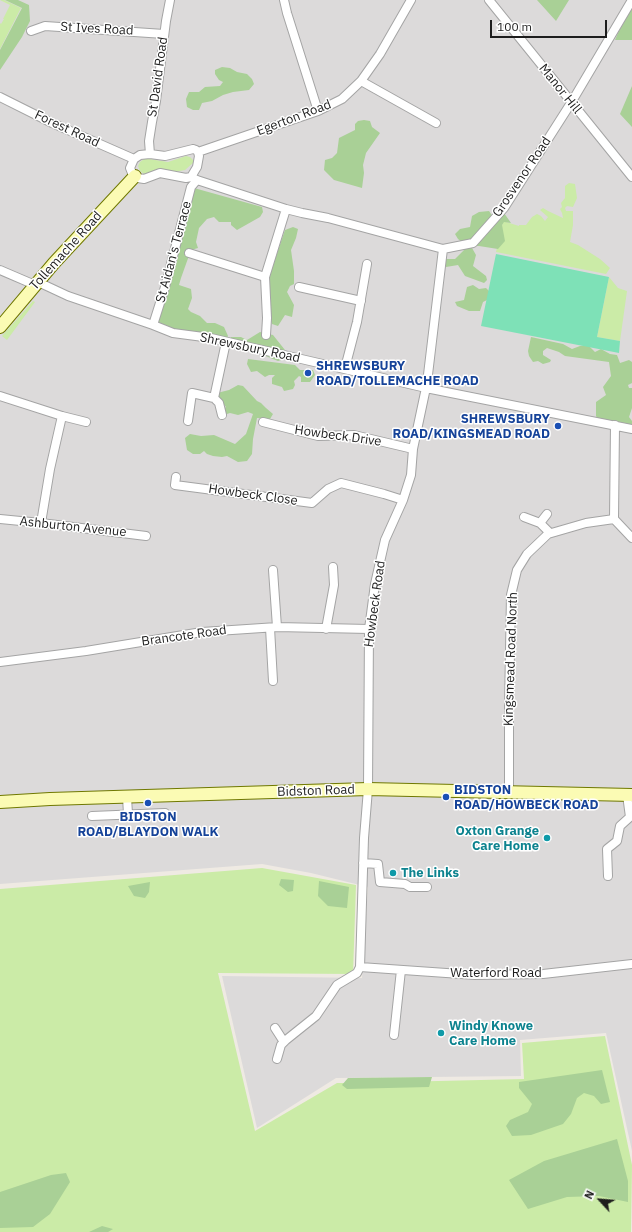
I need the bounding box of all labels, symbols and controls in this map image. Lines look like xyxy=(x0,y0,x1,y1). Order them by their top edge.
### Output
scale bar xyxy=(492,12,609,38)
street label: St Ives Road xyxy=(60,19,134,39)
text: 100 m xyxy=(497,19,532,34)
street label: St David Road xyxy=(145,36,171,118)
street label: Manor Hill xyxy=(535,61,585,117)
street label: Egerton Road xyxy=(255,97,333,139)
street label: Forest Road xyxy=(32,107,102,151)
street label: Grosvenor Road xyxy=(490,134,554,220)
street label: St Aidan's Terrace xyxy=(153,199,195,305)
street label: Tollemache Road xyxy=(27,209,105,293)
street label: Shrewsbury Road xyxy=(198,330,302,366)
place label: SHREWSBURY ROAD/TOLLEMACHE ROAD xyxy=(316,358,479,389)
marker: SHREWSBURY ROAD/TOLLEMACHE ROAD xyxy=(303,368,313,378)
place label: SHREWSBURY ROAD/KINGSMEAD ROAD xyxy=(393,411,550,442)
marker: SHREWSBURY ROAD/KINGSMEAD ROAD xyxy=(553,421,563,431)
street label: Howbeck Drive xyxy=(293,422,383,450)
street label: Howbeck Close xyxy=(207,481,299,509)
street label: Ashburton Avenue xyxy=(19,514,127,540)
street label: Howbeck Road xyxy=(361,560,389,648)
street label: Kingsmead Road North xyxy=(501,592,521,726)
street label: Brancote Road xyxy=(140,622,228,650)
street label: Bidston Road xyxy=(277,782,355,800)
place label: BIDSTON ROAD/HOWBECK ROAD xyxy=(454,782,599,813)
marker: BIDSTON ROAD/HOWBECK ROAD xyxy=(441,792,451,802)
marker: BIDSTON ROAD/BLAYDON WALK xyxy=(143,798,153,808)
place label: BIDSTON ROAD/BLAYDON WALK xyxy=(77,809,219,840)
place label: Oxton Grange Care Home xyxy=(455,823,539,854)
marker: Oxton Grange Care Home xyxy=(542,833,552,843)
place label: The Links xyxy=(401,865,459,881)
marker: The Links xyxy=(388,868,398,878)
street label: Waterford Road xyxy=(450,965,542,981)
place label: Windy Knowe Care Home xyxy=(449,1018,533,1049)
marker: Windy Knowe Care Home xyxy=(436,1028,446,1038)
north arrow xyxy=(580,1180,620,1220)
text: N xyxy=(581,1188,597,1201)

